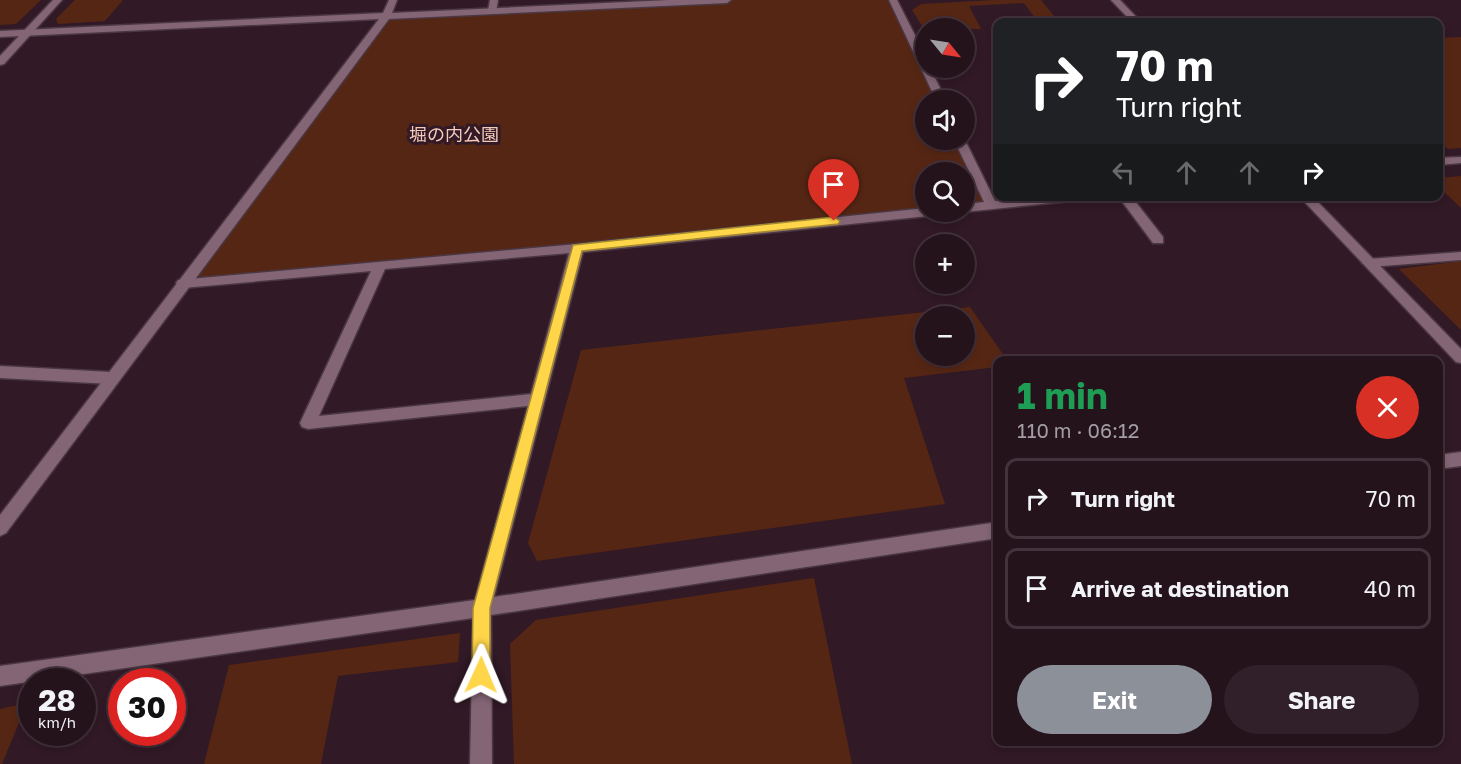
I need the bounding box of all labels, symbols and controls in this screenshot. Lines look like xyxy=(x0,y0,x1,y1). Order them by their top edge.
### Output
north arrow xyxy=(915,18,975,78)
map controls xyxy=(915,18,975,366)
text: 70 m xyxy=(1116,40,1213,90)
icon: right xyxy=(1017,42,1095,120)
button: sound xyxy=(915,90,975,150)
text: Turn right xyxy=(1116,91,1242,123)
park label: 堀の内公園 xyxy=(409,123,499,145)
icon: left xyxy=(1107,156,1140,189)
icon: ahead xyxy=(1170,156,1203,189)
icon: ahead xyxy=(1233,156,1266,189)
icon: right xyxy=(1296,156,1329,189)
pin xyxy=(808,159,859,221)
button: search xyxy=(915,162,975,222)
icon: arrive xyxy=(817,168,850,201)
button: + xyxy=(915,234,975,294)
button: − xyxy=(915,306,975,366)
text: 1 min xyxy=(1017,374,1108,417)
button: close xyxy=(1356,376,1419,439)
text: 110 m · 06:12 xyxy=(1017,418,1139,442)
icon: right xyxy=(1020,482,1053,515)
text: Turn right xyxy=(1071,485,1175,512)
text: 70 m xyxy=(1366,485,1416,512)
icon: arrive xyxy=(1020,572,1053,605)
text: Arrive at destination xyxy=(1071,575,1289,602)
text: 40 m xyxy=(1364,575,1416,602)
position arrow xyxy=(449,643,513,707)
button: Exit xyxy=(1017,665,1212,734)
button: Share xyxy=(1224,665,1419,734)
speed limit sign: 30 xyxy=(108,668,186,746)
text: 28 xyxy=(38,682,76,718)
text: km/h xyxy=(38,713,76,731)

